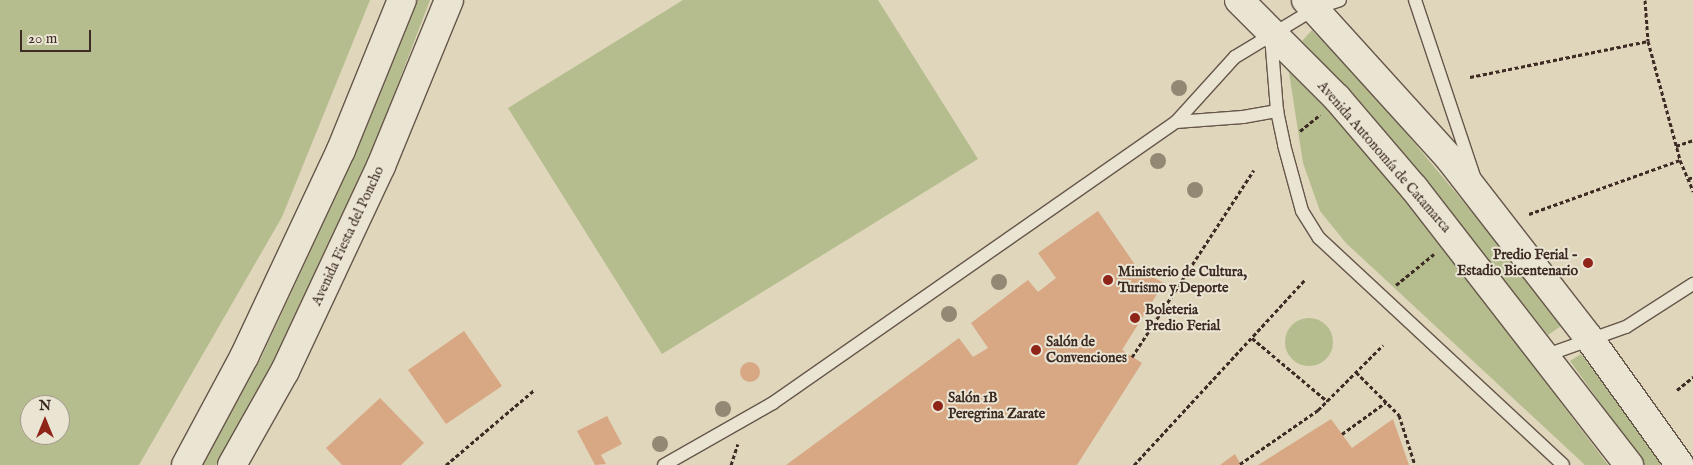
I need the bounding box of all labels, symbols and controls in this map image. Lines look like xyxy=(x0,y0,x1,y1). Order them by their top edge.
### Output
scale bar xyxy=(22,20,94,52)
text: 20 m xyxy=(28,29,57,48)
street label: Avenida Autonomía de Catamarca xyxy=(1314,78,1454,236)
street label: Avenida Fiesta del Poncho xyxy=(308,164,388,308)
place label: Predio Ferial - Estadio Bicentenario xyxy=(1457,247,1578,280)
marker: Predio Ferial - Estadio Bicentenario xyxy=(1582,257,1594,269)
place label: Ministerio de Cultura, Turismo y Deporte xyxy=(1118,264,1247,296)
marker: Ministerio de Cultura, Turismo y Deporte xyxy=(1102,274,1114,286)
place label: Boleteria Predio Ferial xyxy=(1145,302,1220,334)
marker: Boleteria Predio Ferial xyxy=(1129,312,1141,324)
place label: Salón de Convenciones xyxy=(1046,334,1127,367)
marker: Salón de Convenciones xyxy=(1030,344,1042,356)
place label: Salón 1B Peregrina Zarate xyxy=(948,390,1045,422)
north arrow xyxy=(20,395,70,445)
text: N xyxy=(39,397,51,415)
marker: Salón 1B Peregrina Zarate xyxy=(932,400,944,412)

